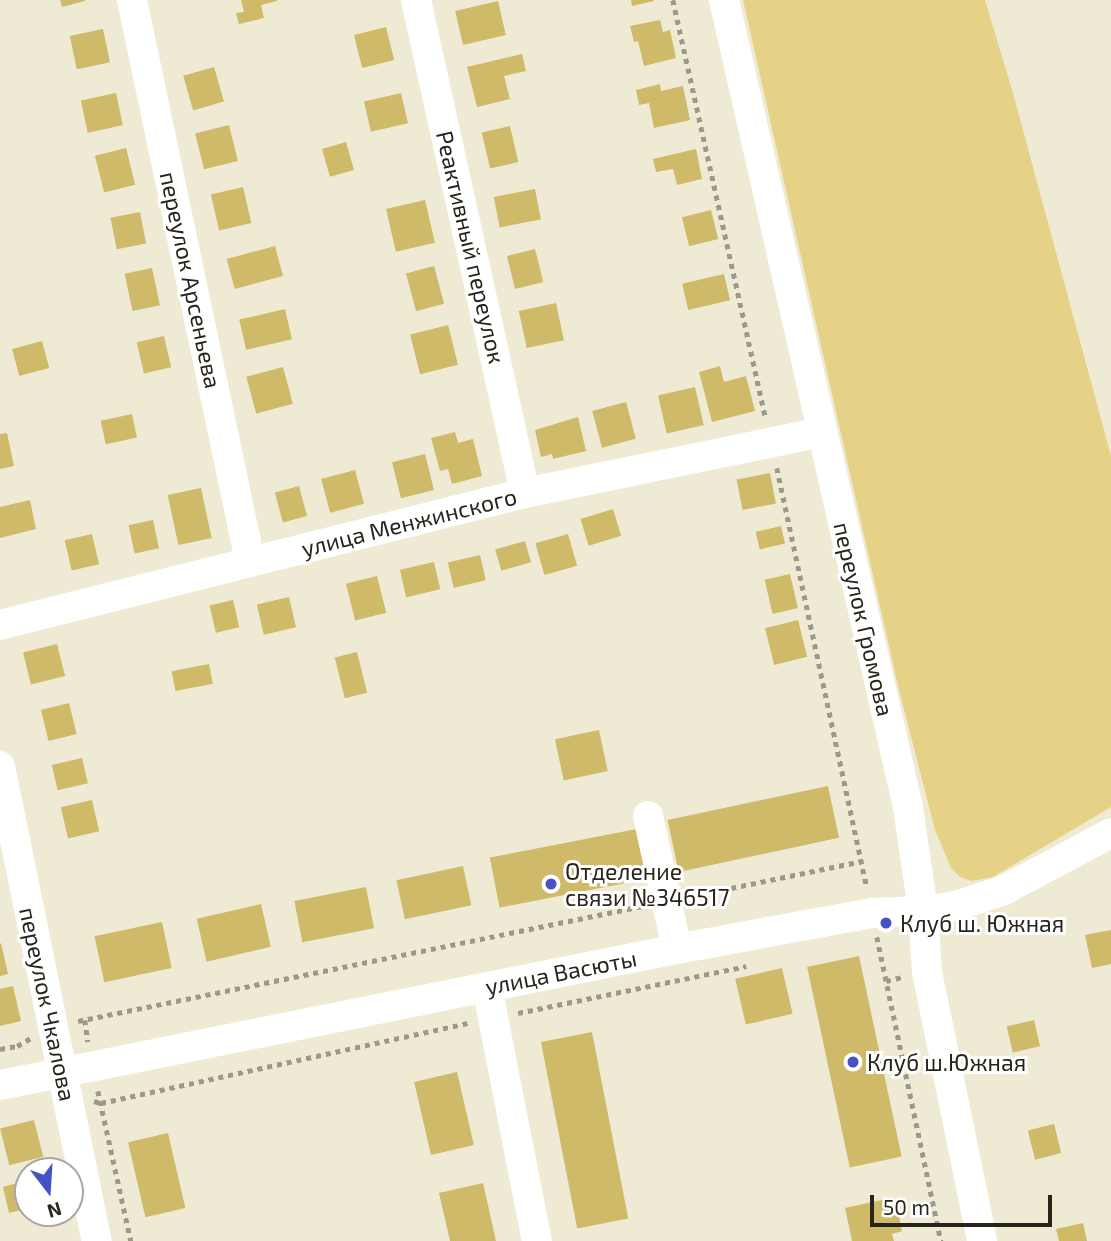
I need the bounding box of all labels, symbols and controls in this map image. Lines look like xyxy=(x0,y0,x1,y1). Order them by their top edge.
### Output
street label: Реактивный переулок xyxy=(431,128,511,366)
street label: переулок Арсеньева xyxy=(155,169,227,391)
street label: улица Менжинского xyxy=(299,482,519,562)
street label: переулок Громова xyxy=(828,519,900,719)
place label: Отделение связи №346517 xyxy=(565,857,729,911)
marker: Отделение связи №346517 xyxy=(543,876,559,892)
street label: переулок Чкалова xyxy=(14,905,82,1103)
place label: Клуб ш. Южная xyxy=(900,909,1064,937)
marker: Клуб ш. Южная xyxy=(878,915,894,931)
street label: улица Васюты xyxy=(483,944,639,1000)
place label: Клуб ш.Южная xyxy=(867,1048,1026,1076)
marker: Клуб ш.Южная xyxy=(845,1054,861,1070)
north arrow xyxy=(14,1157,84,1227)
scale bar xyxy=(873,1182,1055,1226)
text: 50 m xyxy=(883,1194,930,1219)
text: N xyxy=(45,1198,65,1224)

